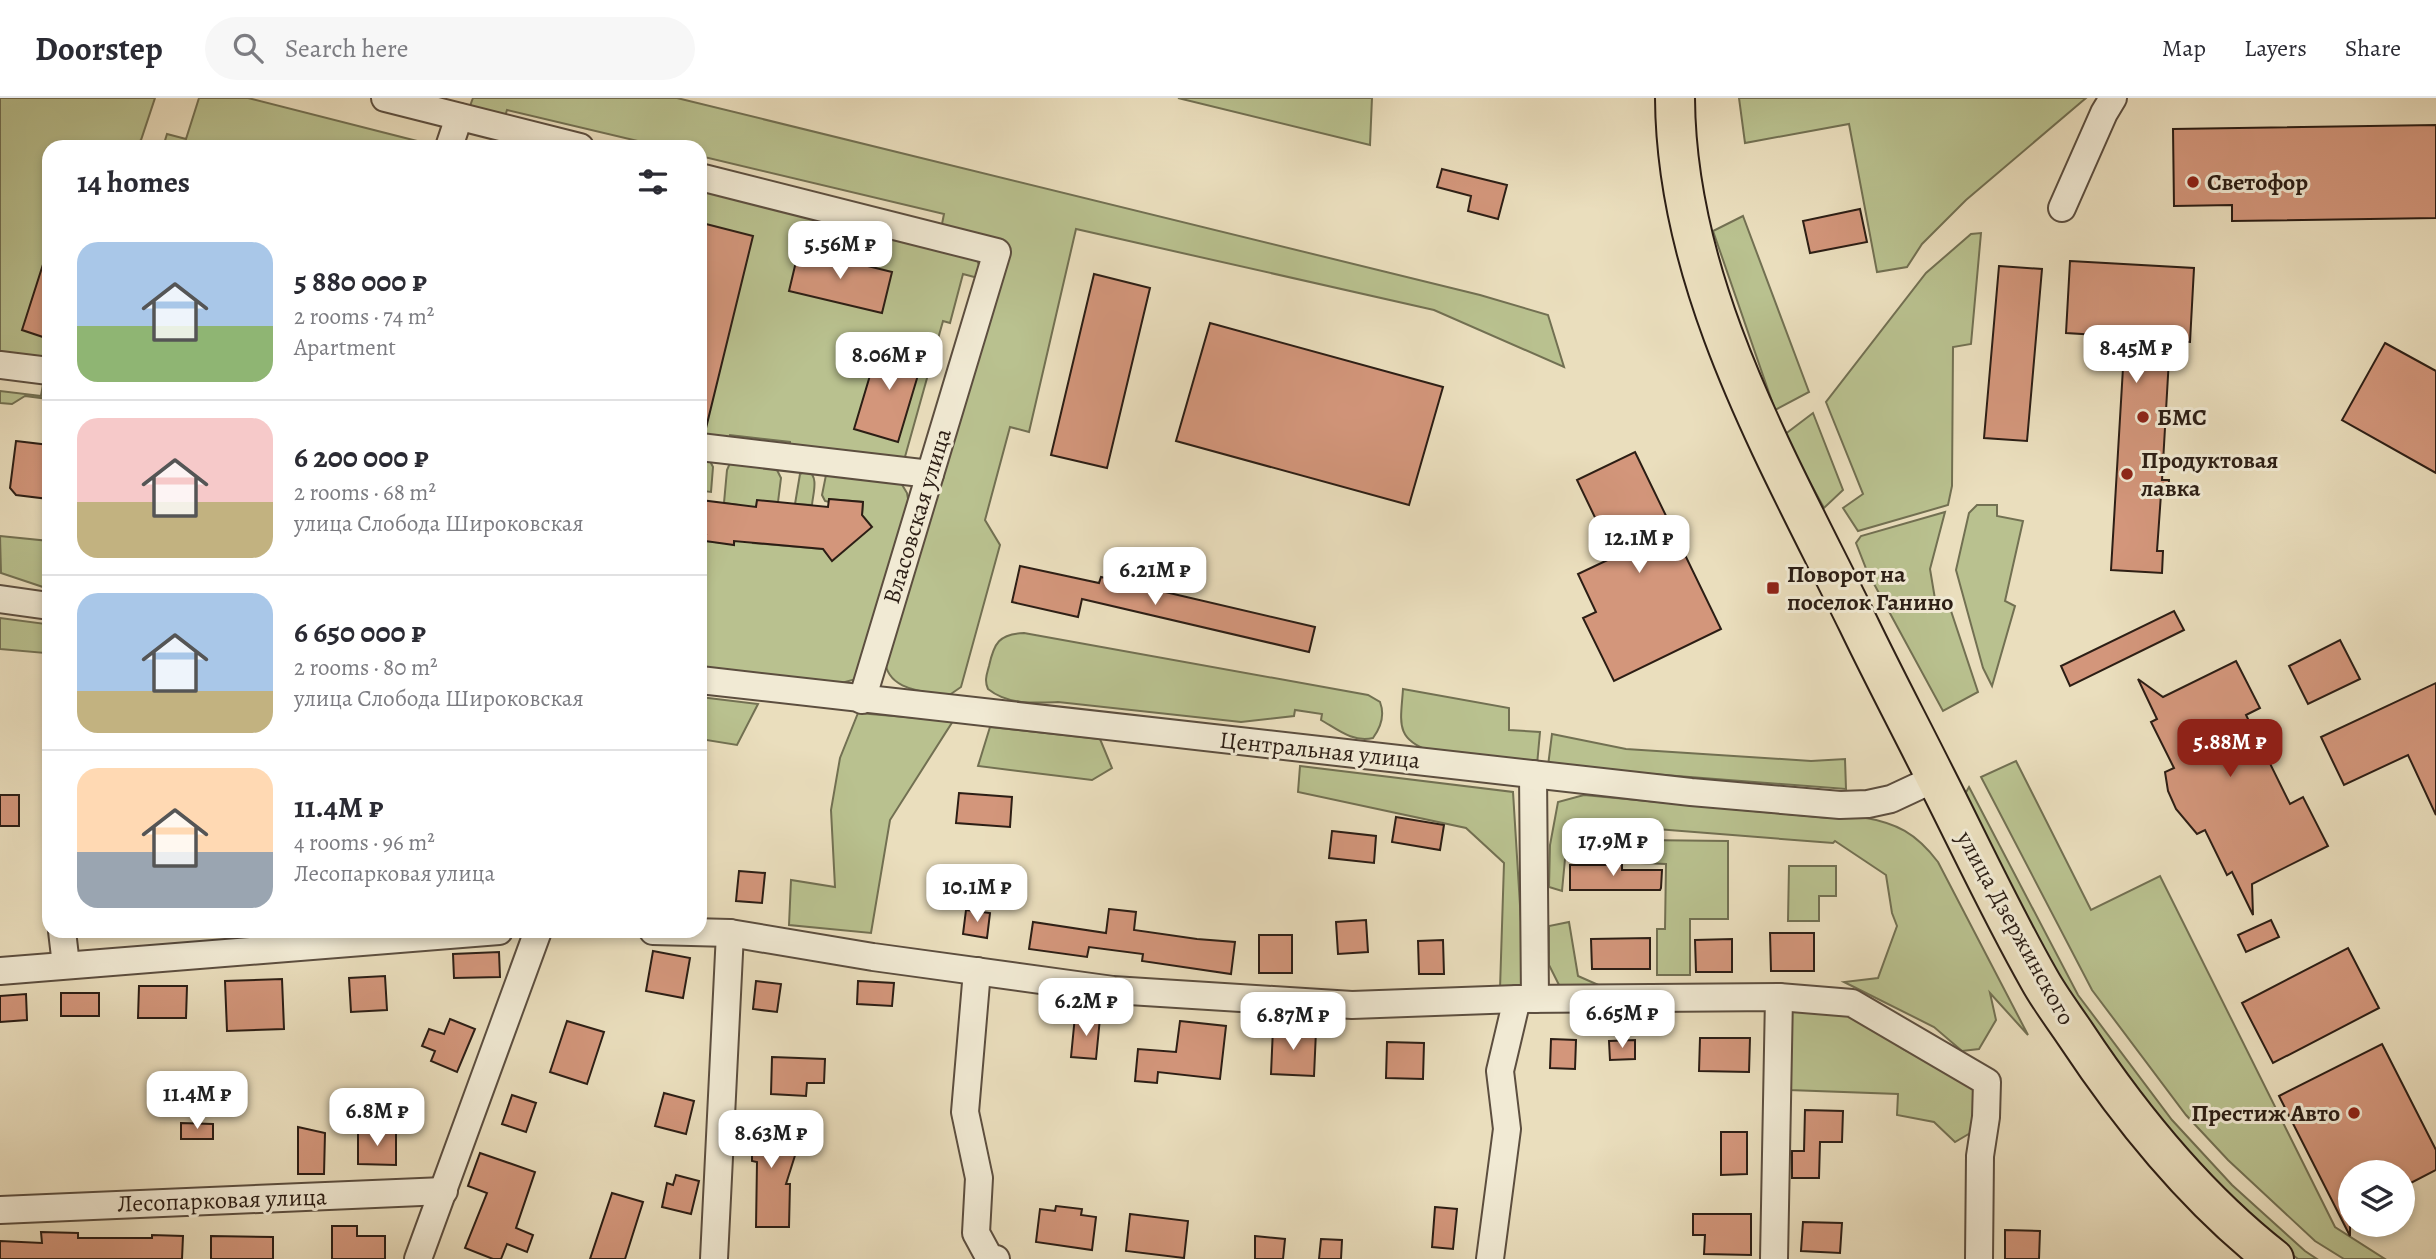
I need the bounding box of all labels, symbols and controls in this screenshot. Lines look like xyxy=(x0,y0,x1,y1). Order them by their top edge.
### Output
search box xyxy=(205,17,695,80)
text: Doorstep xyxy=(35,26,163,71)
icon: search xyxy=(229,29,267,67)
text: Search here xyxy=(285,31,408,66)
text: Map xyxy=(2162,32,2206,64)
text: Layers xyxy=(2244,32,2307,64)
text: Share xyxy=(2345,32,2401,64)
text: 14 homes xyxy=(77,162,190,202)
icon: filters xyxy=(634,163,672,201)
place label: Светофор xyxy=(2207,166,2308,198)
marker: Светофор xyxy=(2185,174,2201,190)
pin: 5.56M ₽ xyxy=(775,222,905,281)
text: 5.56M ₽ xyxy=(804,228,876,259)
text: 5 880 000 ₽ xyxy=(294,261,427,301)
icon: home xyxy=(133,270,217,354)
text: 2 rooms · 74 m² xyxy=(294,301,434,332)
pin: 8.45M ₽ xyxy=(2071,326,2201,385)
text: Apartment xyxy=(294,332,396,363)
pin: 8.06M ₽ xyxy=(824,332,954,392)
text: 8.45M ₽ xyxy=(2099,332,2173,363)
text: 8.06M ₽ xyxy=(852,339,926,370)
place label: БМС xyxy=(2157,401,2207,433)
marker: БМС xyxy=(2135,409,2151,425)
street label: Власовская улица xyxy=(875,424,959,608)
text: 6 200 000 ₽ xyxy=(294,437,429,477)
place label: Продуктовая лавка xyxy=(2140,444,2278,504)
icon: home xyxy=(133,446,217,530)
marker: Продуктовая лавка xyxy=(2119,466,2135,482)
text: 2 rooms · 68 m² xyxy=(294,477,436,508)
text: улица Слобода Широковская xyxy=(294,508,584,539)
pin: 12.1M ₽ xyxy=(1574,516,1704,575)
text: 12.1M ₽ xyxy=(1605,522,1673,553)
pin: 6.21M ₽ xyxy=(1090,547,1220,607)
text: 6.21M ₽ xyxy=(1119,554,1191,585)
place label: Поворот на поселок Ганино xyxy=(1787,558,1953,618)
marker: Поворот на поселок Ганино xyxy=(1765,580,1781,596)
text: 6 650 000 ₽ xyxy=(294,612,426,652)
icon: home xyxy=(133,621,217,705)
text: 2 rooms · 80 m² xyxy=(294,652,438,683)
text: улица Слобода Широковская xyxy=(294,683,584,714)
pin: 5.88M ₽ xyxy=(2165,720,2295,779)
street label: Центральная улица xyxy=(1218,724,1422,776)
text: 5.88M ₽ xyxy=(2193,726,2267,757)
text: 11.4M ₽ xyxy=(294,787,384,827)
icon: home xyxy=(133,796,217,880)
pin: 17.9M ₽ xyxy=(1548,818,1678,878)
street label: улица Дзержинского xyxy=(1949,824,2083,1031)
text: 17.9M ₽ xyxy=(1578,825,1648,856)
text: 4 rooms · 96 m² xyxy=(294,827,435,858)
text: Лесопарковая улица xyxy=(294,858,495,889)
pin: 10.1M ₽ xyxy=(912,864,1042,924)
text: 10.1M ₽ xyxy=(942,871,1012,902)
pin: 6.2M ₽ xyxy=(1029,978,1143,1038)
text: 6.2M ₽ xyxy=(1054,985,1118,1016)
pin: 6.65M ₽ xyxy=(1557,990,1687,1050)
pin: 6.87M ₽ xyxy=(1228,992,1358,1052)
text: 6.65M ₽ xyxy=(1586,997,1658,1028)
text: 6.87M ₽ xyxy=(1257,999,1329,1030)
pin: 11.4M ₽ xyxy=(132,1072,262,1131)
text: 11.4M ₽ xyxy=(163,1078,231,1109)
pin: 6.8M ₽ xyxy=(320,1088,434,1148)
text: 6.8M ₽ xyxy=(345,1095,409,1126)
place label: Престиж Авто xyxy=(2191,1097,2340,1129)
marker: Престиж Авто xyxy=(2346,1105,2362,1121)
pin: 8.63M ₽ xyxy=(706,1110,836,1170)
text: 8.63M ₽ xyxy=(734,1117,808,1148)
map controls xyxy=(2338,1160,2415,1237)
button: layers xyxy=(2338,1160,2415,1237)
street label: Лесопарковая улица xyxy=(117,1180,327,1220)

